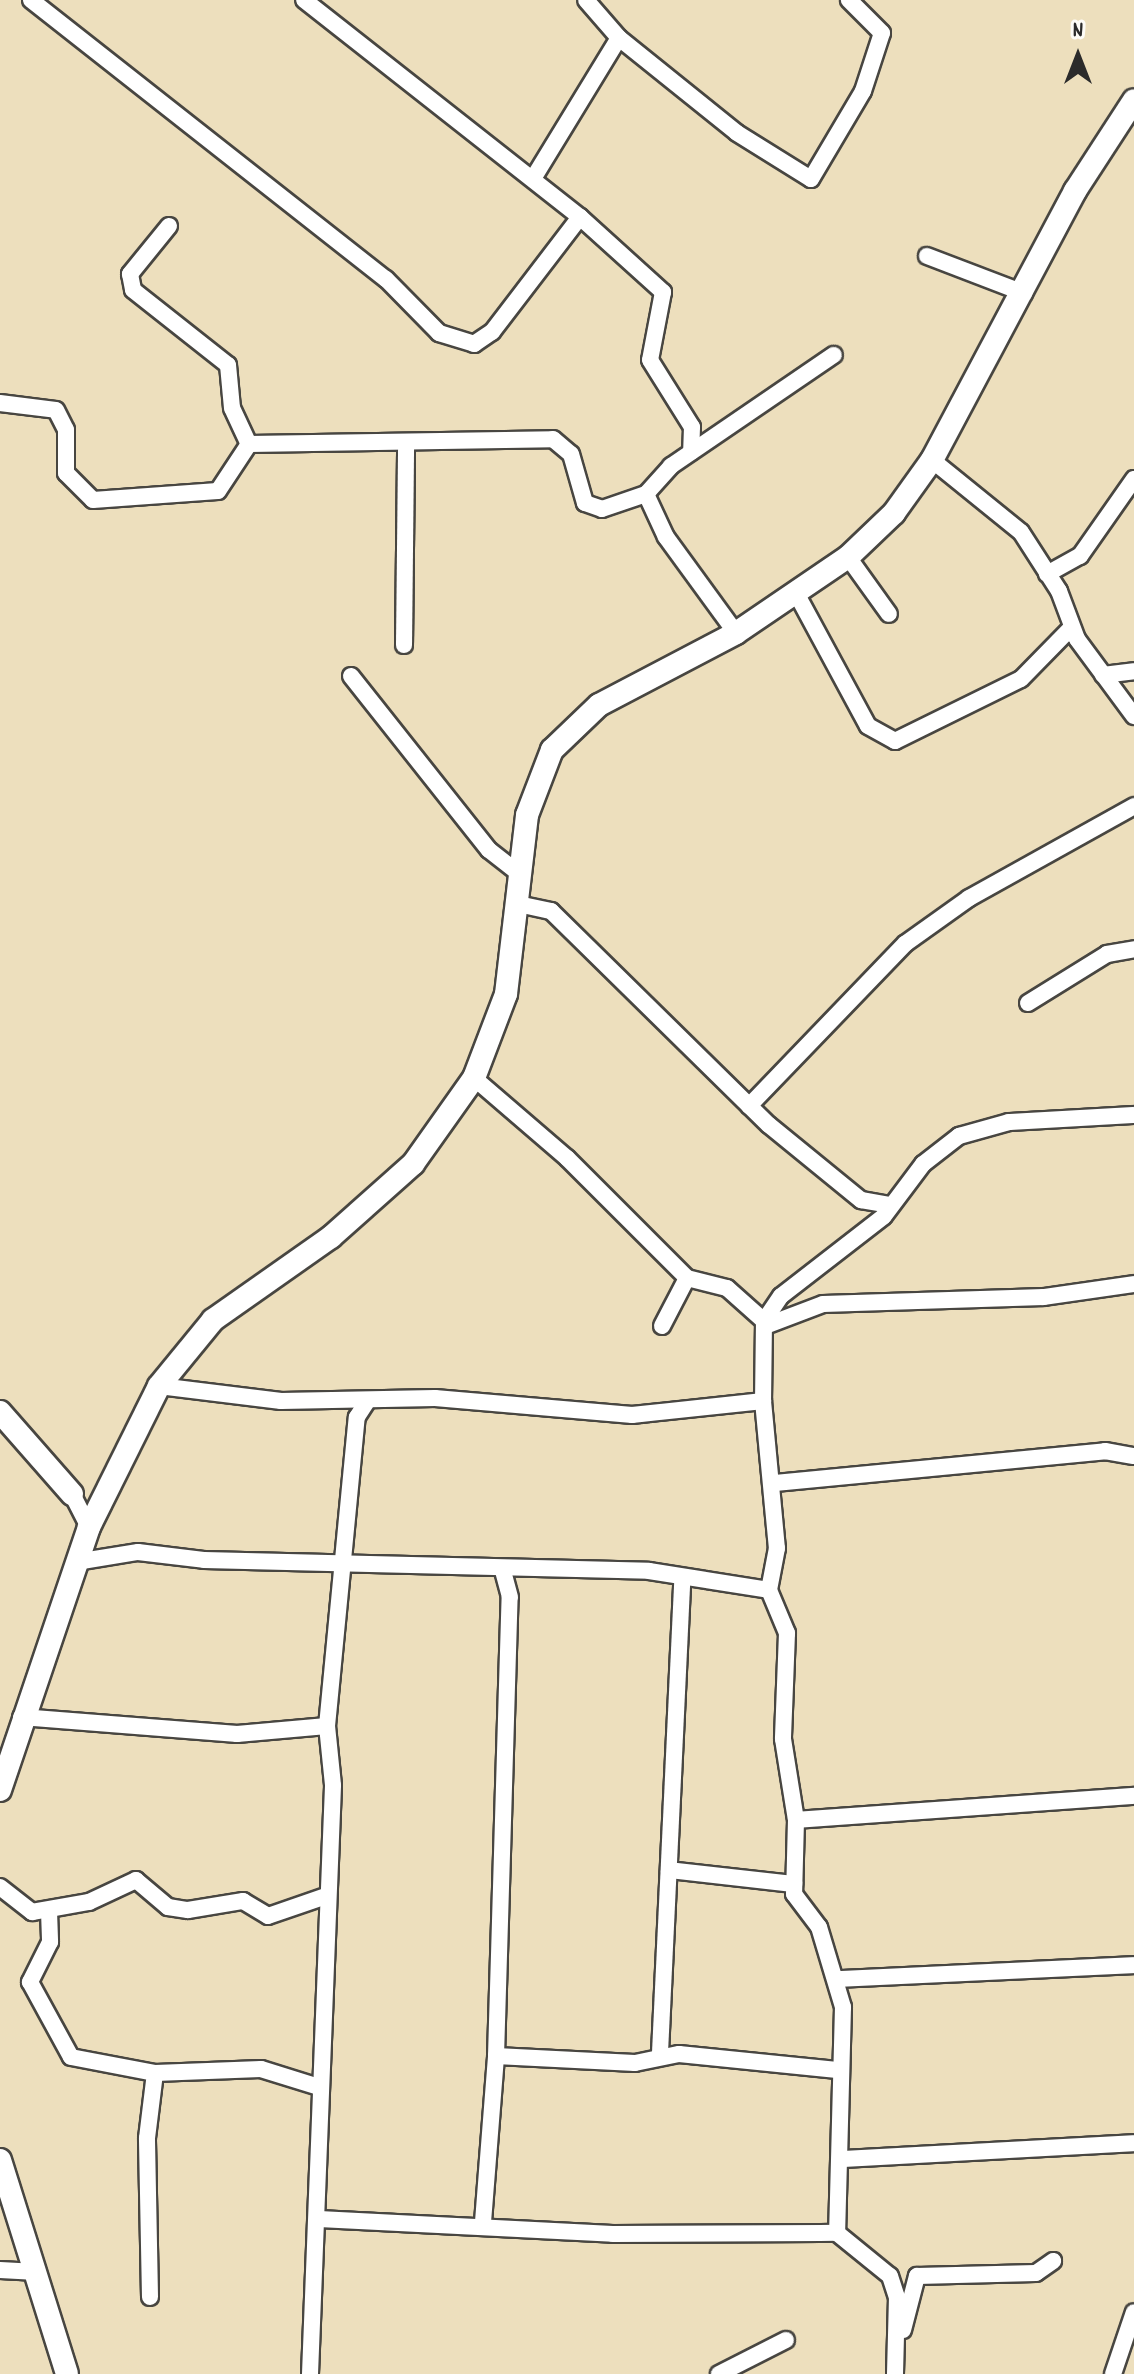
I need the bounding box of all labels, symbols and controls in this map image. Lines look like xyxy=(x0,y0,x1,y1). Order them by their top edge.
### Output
north arrow xyxy=(1038,16,1118,96)
text: N xyxy=(1073,16,1083,47)

